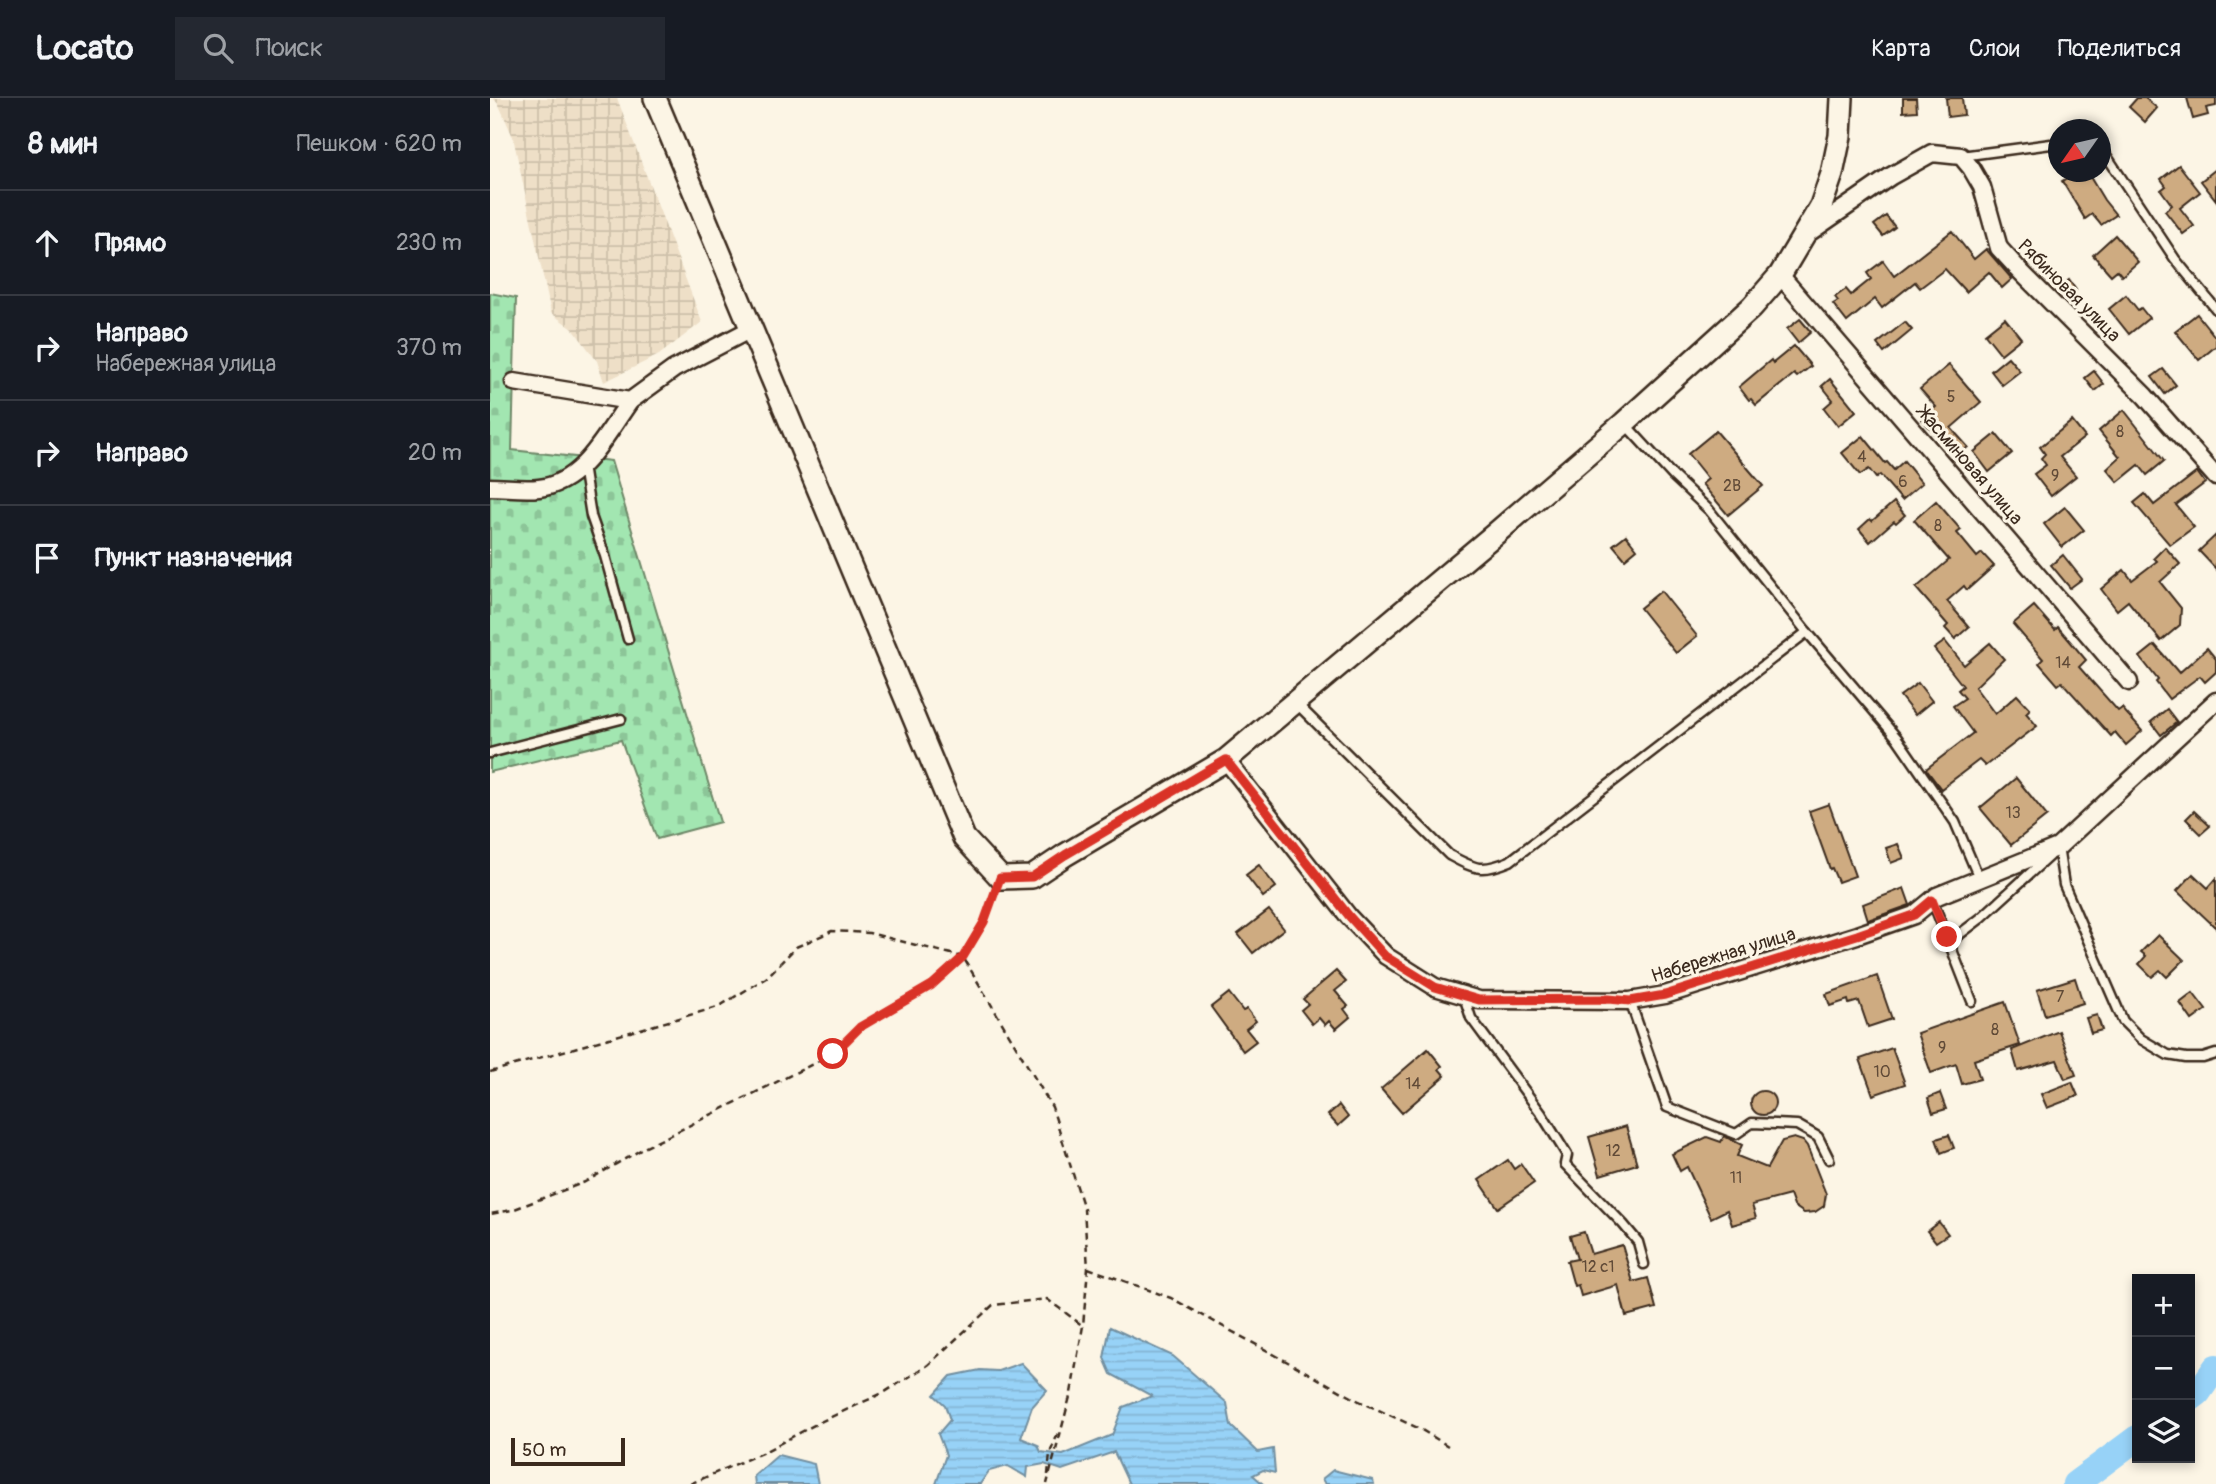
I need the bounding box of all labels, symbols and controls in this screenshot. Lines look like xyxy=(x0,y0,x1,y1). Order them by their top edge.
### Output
search box xyxy=(175,17,665,80)
text: Locato xyxy=(35,28,133,69)
icon: search xyxy=(199,29,237,67)
text: Поиск xyxy=(255,32,323,64)
text: Карта xyxy=(1871,34,1931,63)
text: Слои xyxy=(1969,34,2020,63)
text: Поделиться xyxy=(2058,34,2181,63)
north arrow xyxy=(2048,119,2111,182)
text: 8 мин xyxy=(28,125,98,162)
text: Пешком · 620 m xyxy=(296,129,462,158)
icon: ahead xyxy=(28,224,66,262)
text: Прямо xyxy=(95,227,166,259)
text: 230 m xyxy=(396,228,462,257)
street label: Рябиновая улица xyxy=(2013,234,2126,347)
text: Направо xyxy=(95,317,188,349)
icon: right xyxy=(28,329,66,367)
text: 370 m xyxy=(396,333,462,362)
text: Набережная улица xyxy=(95,349,276,378)
house number: 5 xyxy=(1947,387,1955,407)
street label: Жасминовая улица xyxy=(1910,399,2028,530)
house number: 8 xyxy=(2116,422,2124,442)
icon: right xyxy=(28,434,66,472)
text: Направо xyxy=(95,437,188,469)
text: 20 m xyxy=(408,438,462,467)
house number: 4 xyxy=(1857,447,1867,467)
house number: 9 xyxy=(2051,466,2059,486)
house number: 6 xyxy=(1898,472,1908,492)
house number: 2В xyxy=(1723,476,1741,496)
house number: 8 xyxy=(1934,516,1942,536)
icon: arrive xyxy=(28,539,66,577)
text: Пункт назначения xyxy=(95,542,292,574)
house number: 14 xyxy=(2055,653,2071,673)
house number: 13 xyxy=(2005,803,2021,823)
route end xyxy=(1931,921,1962,952)
street label: Набережная улица xyxy=(1648,922,1799,988)
house number: 7 xyxy=(2056,987,2065,1007)
house number: 8 xyxy=(1991,1020,1999,1040)
route start xyxy=(817,1038,848,1069)
house number: 9 xyxy=(1938,1038,1946,1058)
house number: 10 xyxy=(1873,1062,1891,1082)
house number: 14 xyxy=(1405,1074,1421,1094)
house number: 12 xyxy=(1605,1141,1621,1161)
house number: 11 xyxy=(1730,1168,1742,1188)
house number: 12 с1 xyxy=(1581,1257,1615,1277)
map controls xyxy=(2132,1274,2195,1463)
button: + xyxy=(2132,1274,2195,1337)
button: − xyxy=(2132,1337,2195,1400)
button: layers xyxy=(2132,1400,2195,1463)
scale bar xyxy=(511,1435,625,1467)
text: 50 m xyxy=(522,1438,566,1462)

